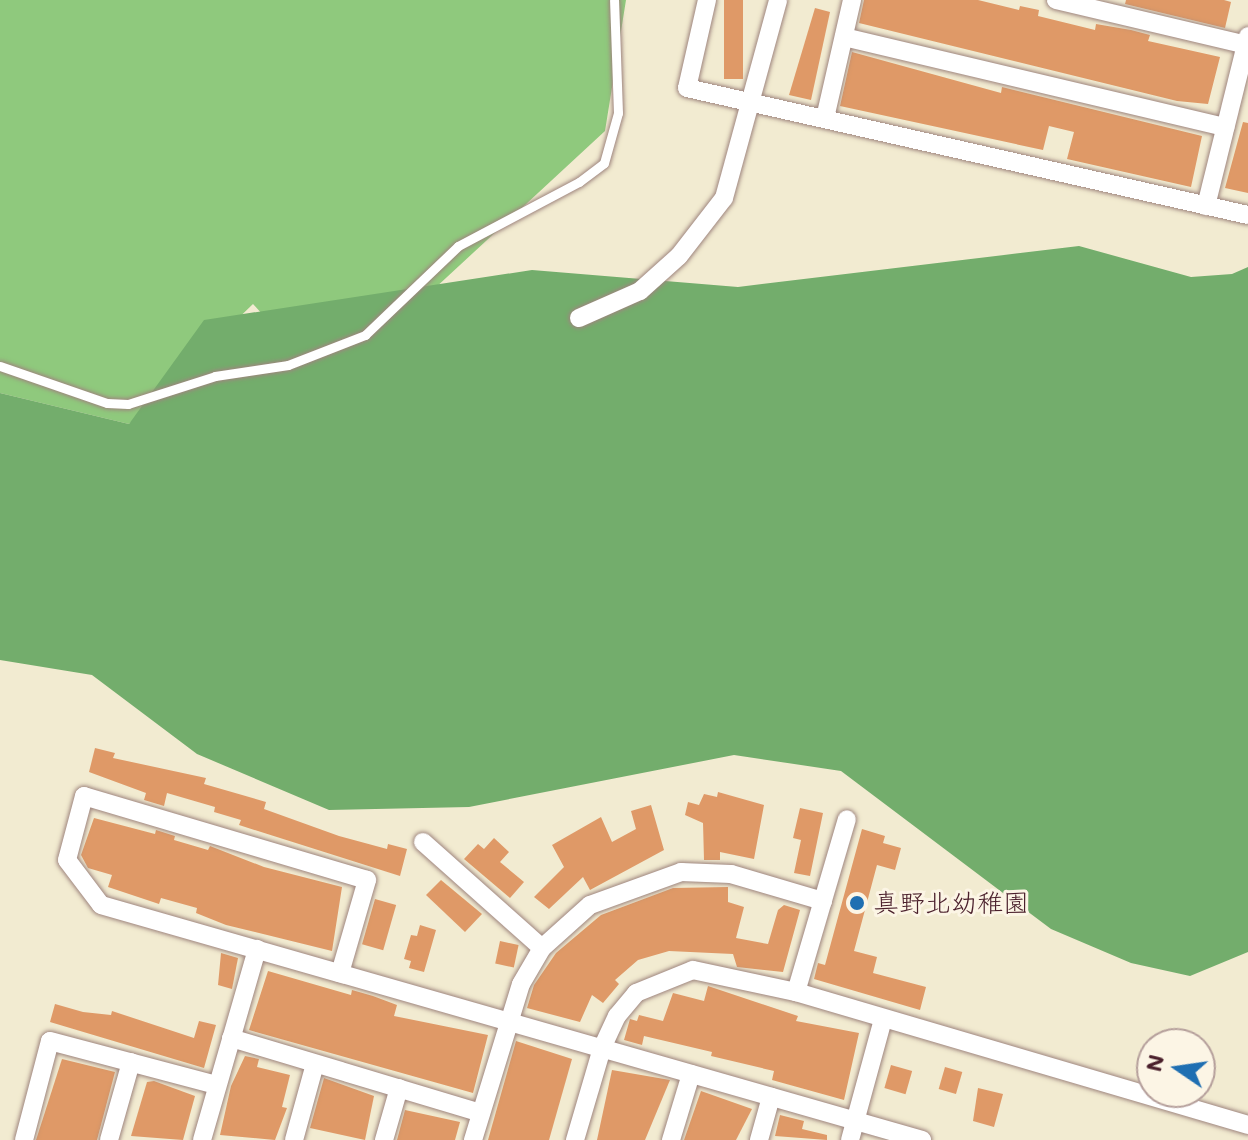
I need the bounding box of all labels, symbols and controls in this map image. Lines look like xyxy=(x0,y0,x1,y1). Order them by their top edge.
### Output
place label: 真野北幼稚園 xyxy=(873,887,1029,919)
marker: 真野北幼稚園 xyxy=(848,894,866,912)
north arrow xyxy=(1136,1028,1216,1108)
text: N xyxy=(1138,1052,1170,1074)

